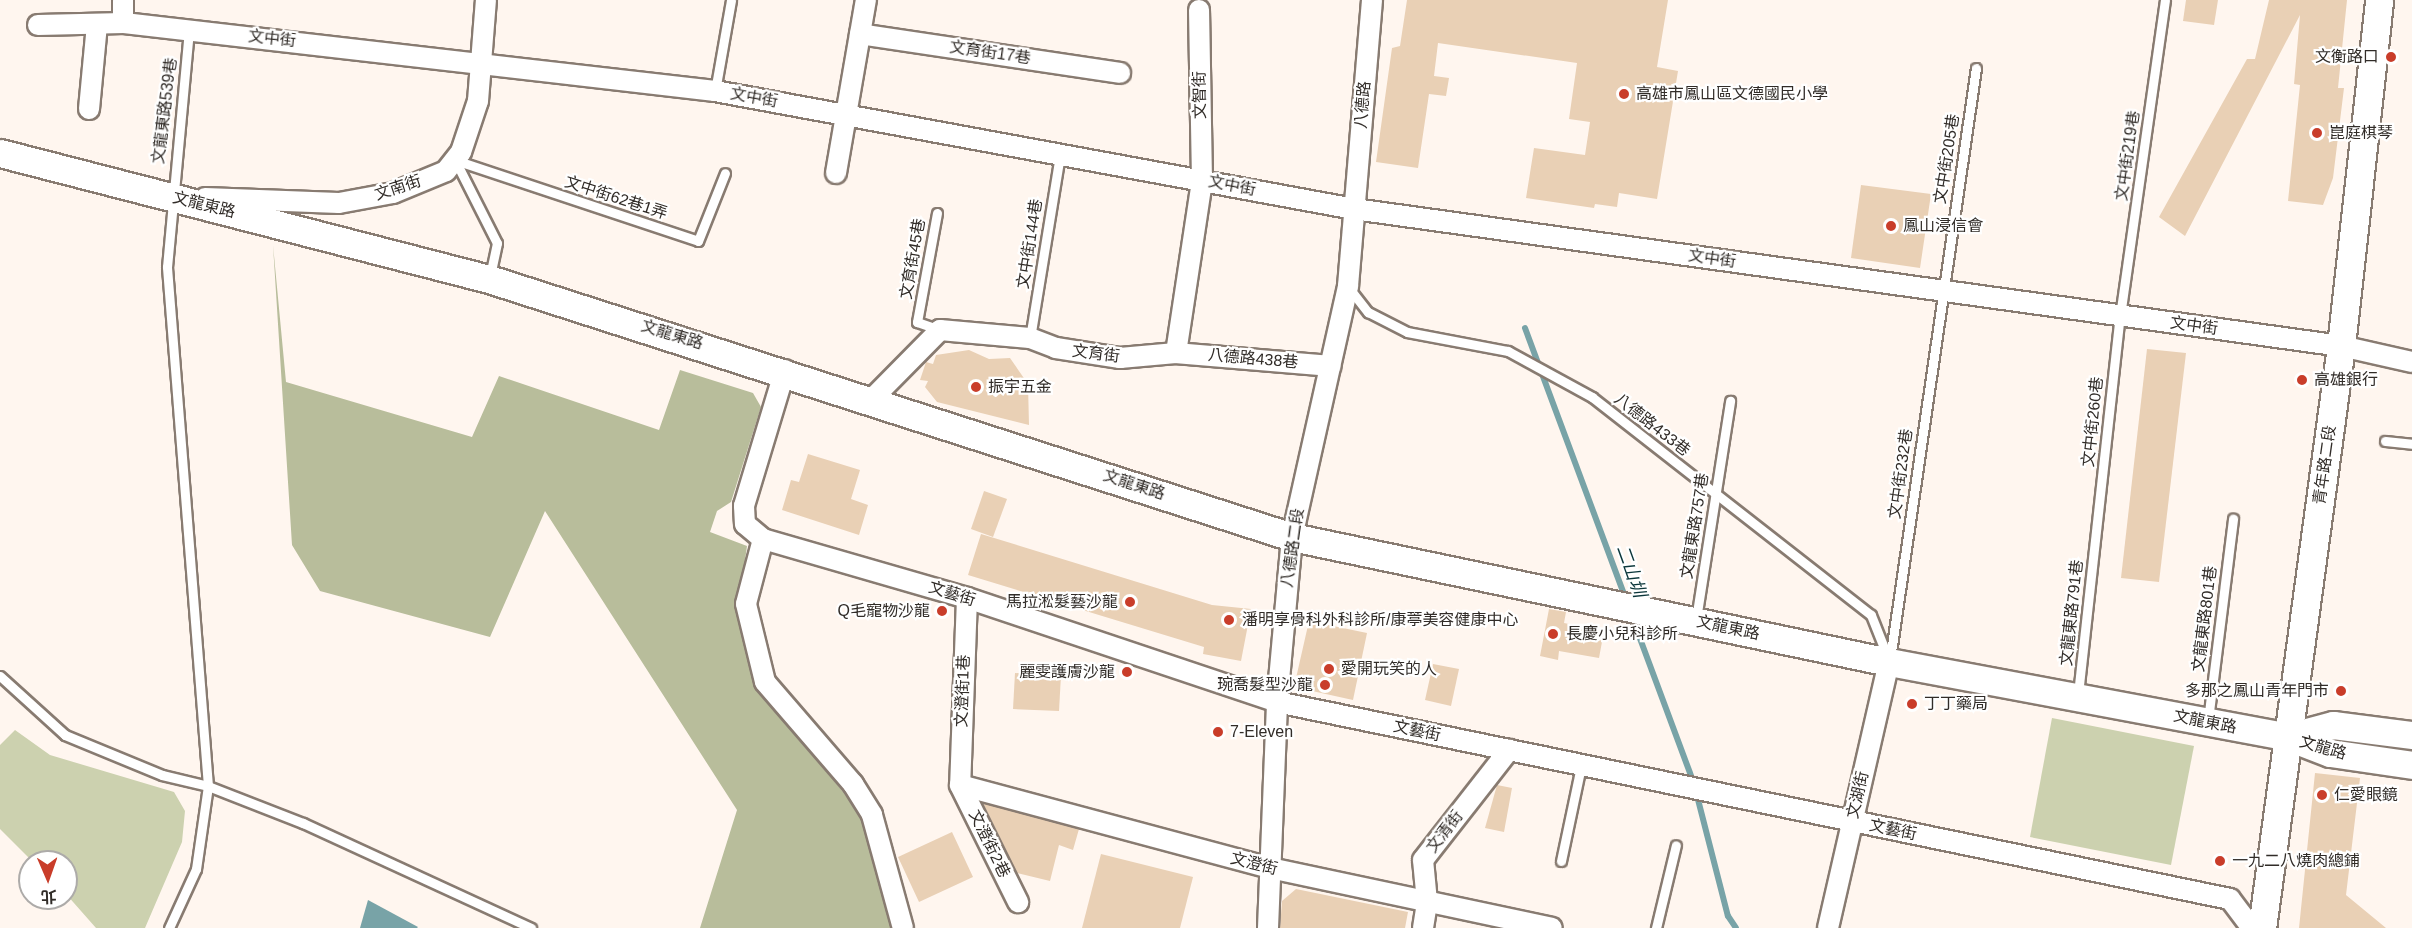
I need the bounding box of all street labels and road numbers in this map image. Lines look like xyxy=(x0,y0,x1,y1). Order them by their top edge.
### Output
street label: 文中街 xyxy=(247,27,297,51)
street label: 文育街17巷 xyxy=(948,38,1032,68)
street label: 文龍東路539巷 xyxy=(149,57,181,165)
street label: 文智街 xyxy=(1190,71,1210,119)
street label: 八德路 xyxy=(1351,80,1375,130)
street label: 文中街 xyxy=(729,84,779,112)
street label: 文中街219巷 xyxy=(2112,110,2144,202)
street label: 文中街205巷 xyxy=(1930,113,1964,205)
street label: 文南街 xyxy=(372,171,424,205)
street label: 文中街62巷1弄 xyxy=(562,172,670,224)
street label: 文中街 xyxy=(1207,172,1257,200)
street label: 文龍東路 xyxy=(171,188,237,222)
street label: 文中街144巷 xyxy=(1013,198,1047,290)
street label: 文育街45巷 xyxy=(896,217,930,301)
street label: 文中街 xyxy=(1687,246,1737,272)
street label: 文中街 xyxy=(2169,313,2219,339)
street label: 文龍東路 xyxy=(639,316,705,354)
street label: 文育街 xyxy=(1071,342,1121,366)
street label: 八德路438巷 xyxy=(1207,345,1299,373)
street label: 文中街260巷 xyxy=(2079,376,2107,468)
street label: 八德路433巷 xyxy=(1610,390,1694,460)
street label: 青年路二段 xyxy=(2310,424,2340,506)
street label: 文中街232巷 xyxy=(1885,428,1917,520)
street label: 文龍東路 xyxy=(1101,466,1167,504)
street label: 文龍東路757巷 xyxy=(1677,472,1713,580)
street label: 八德路二段 xyxy=(1278,507,1308,589)
street label: 文龍東路791巷 xyxy=(2057,559,2087,667)
street label: 文龍東路801巷 xyxy=(2189,565,2221,673)
street label: 文藝街 xyxy=(926,578,978,610)
street label: 文龍東路 xyxy=(1695,612,1761,644)
street label: 文澄街1巷 xyxy=(952,654,974,728)
street label: 文龍東路 xyxy=(2172,706,2238,738)
street label: 文藝街 xyxy=(1392,717,1442,745)
street label: 文龍路 xyxy=(2297,732,2349,764)
street label: 文湖街 xyxy=(1843,769,1873,821)
street label: 文澄街2巷 xyxy=(964,807,1014,881)
street label: 文清街 xyxy=(1423,807,1467,857)
street label: 文藝街 xyxy=(1868,816,1918,844)
street label: 文澄街 xyxy=(1228,849,1280,879)

